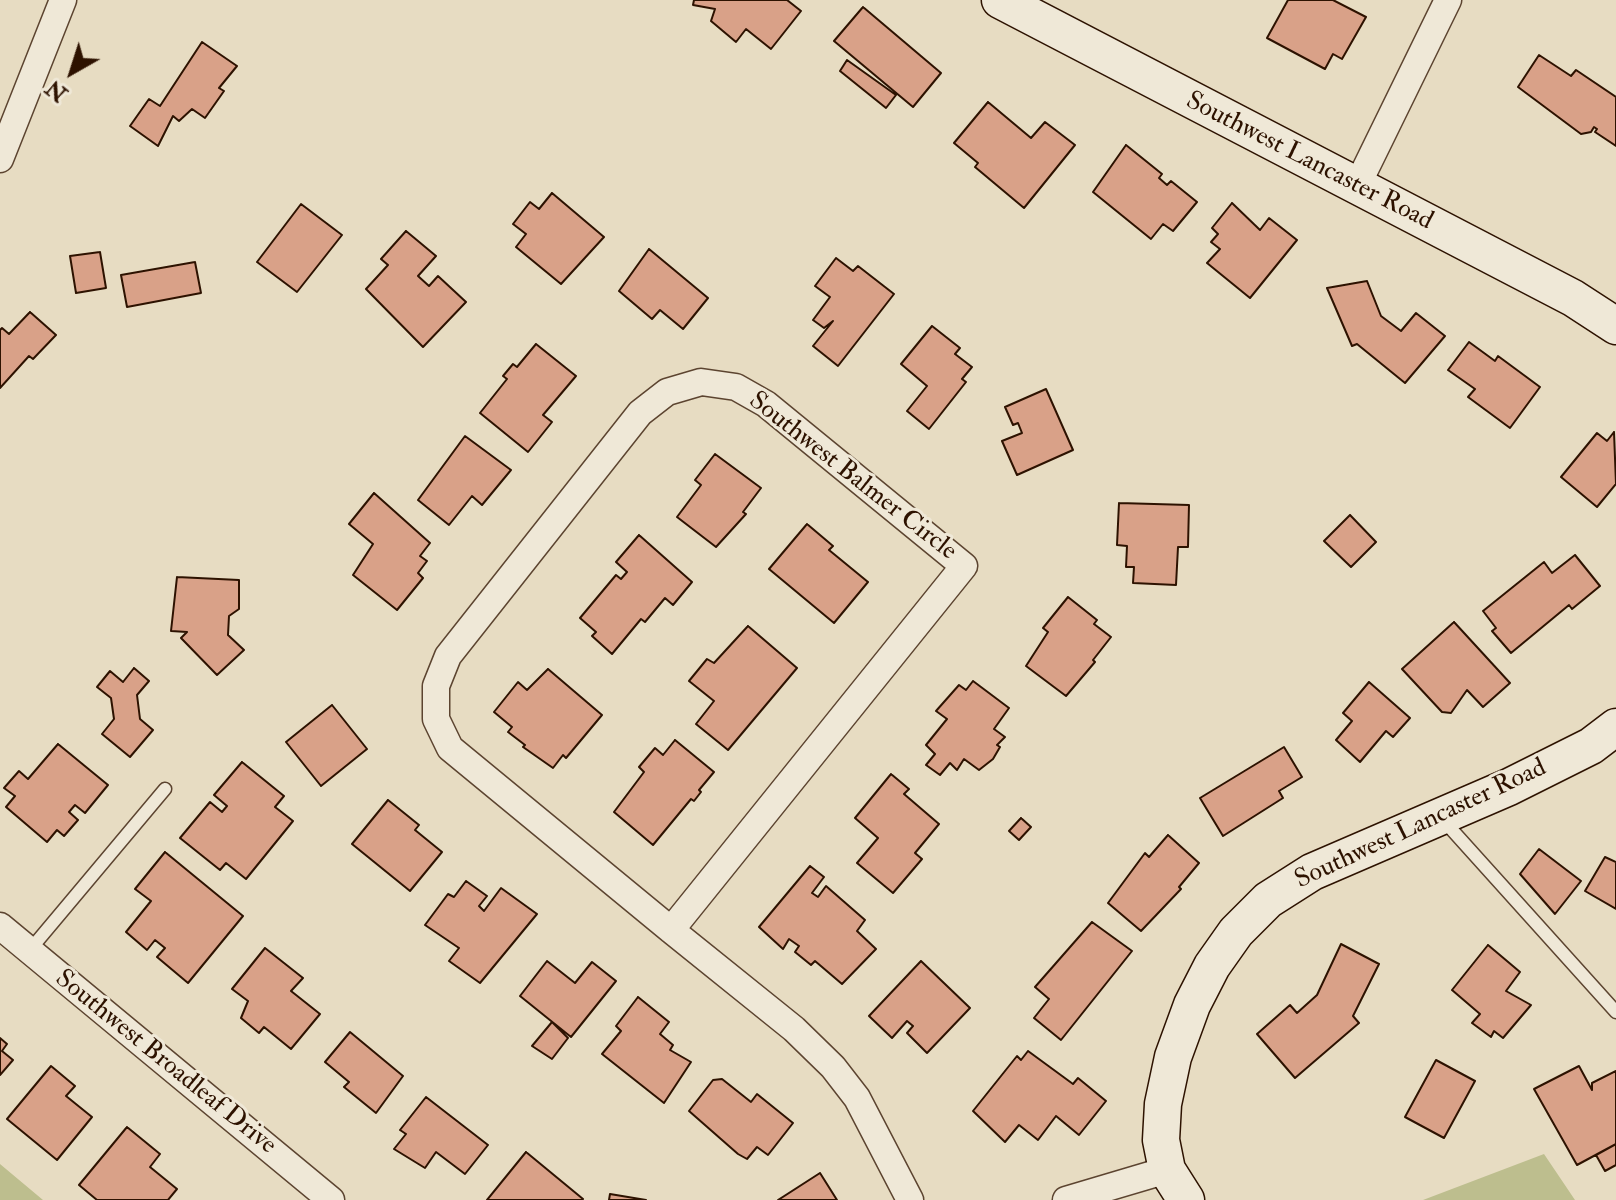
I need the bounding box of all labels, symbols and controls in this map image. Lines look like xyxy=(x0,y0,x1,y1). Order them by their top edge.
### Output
north arrow xyxy=(32,32,112,112)
text: N xyxy=(40,74,73,108)
street label: Southwest Lancaster Road xyxy=(1180,86,1438,238)
street label: Southwest Balmer Circle xyxy=(742,386,962,568)
street label: Southwest Lancaster Road xyxy=(1291,753,1551,897)
street label: Southwest Broadleaf Drive xyxy=(48,964,282,1162)

